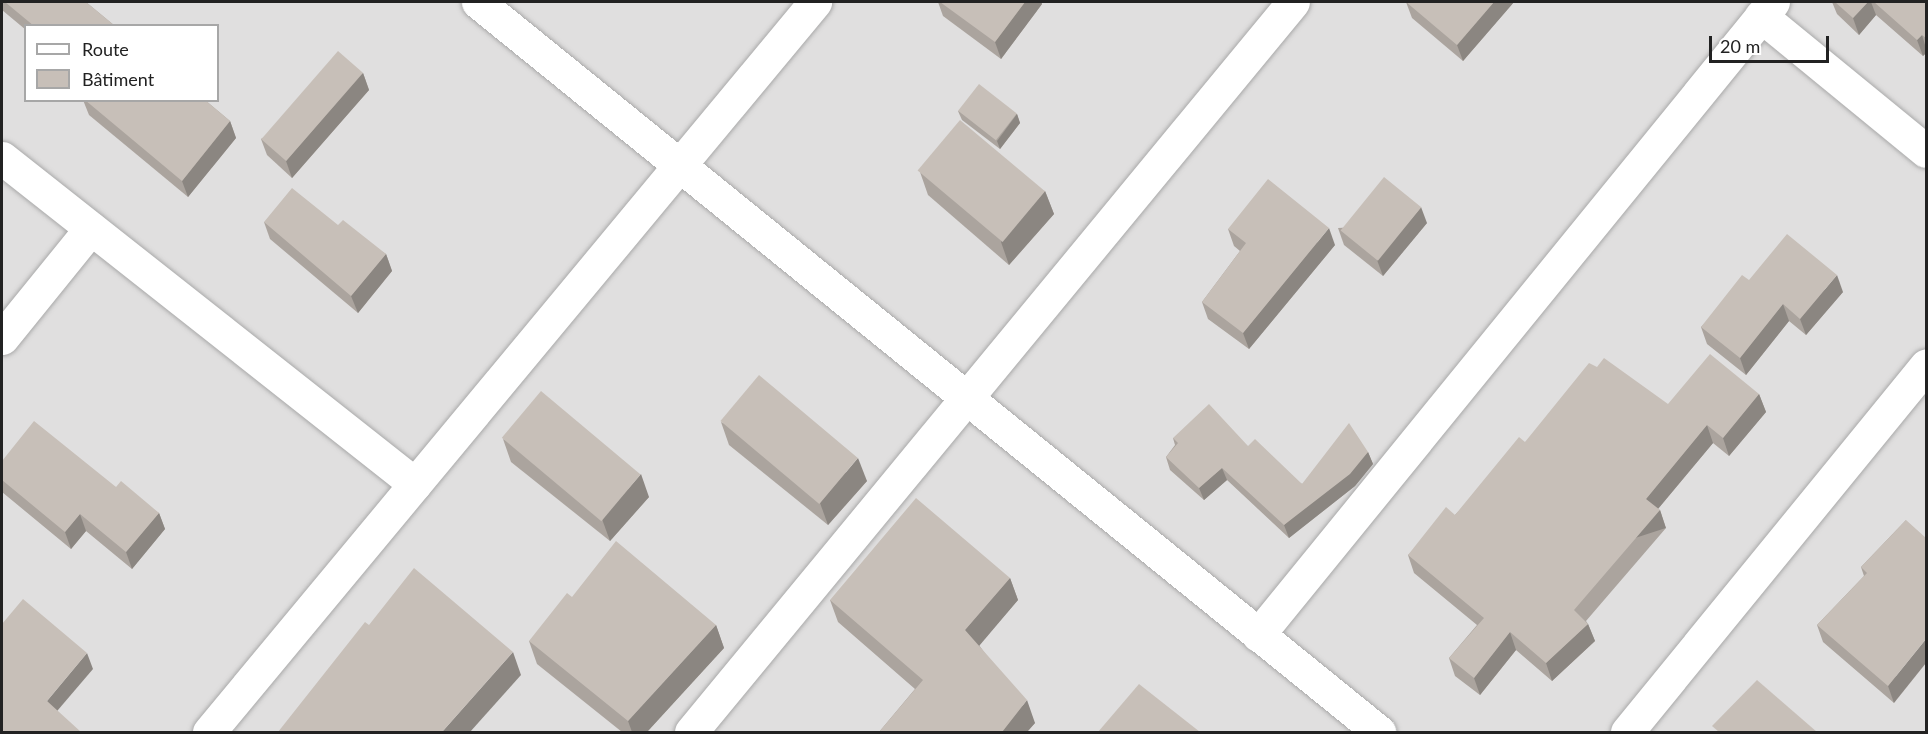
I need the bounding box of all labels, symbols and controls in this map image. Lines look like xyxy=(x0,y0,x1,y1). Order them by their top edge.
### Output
legend xyxy=(24,24,219,102)
scale bar xyxy=(1712,24,1832,62)
text: 20 m xyxy=(1720,35,1760,57)
text: Route xyxy=(82,38,129,60)
text: Bâtiment xyxy=(82,68,154,90)

